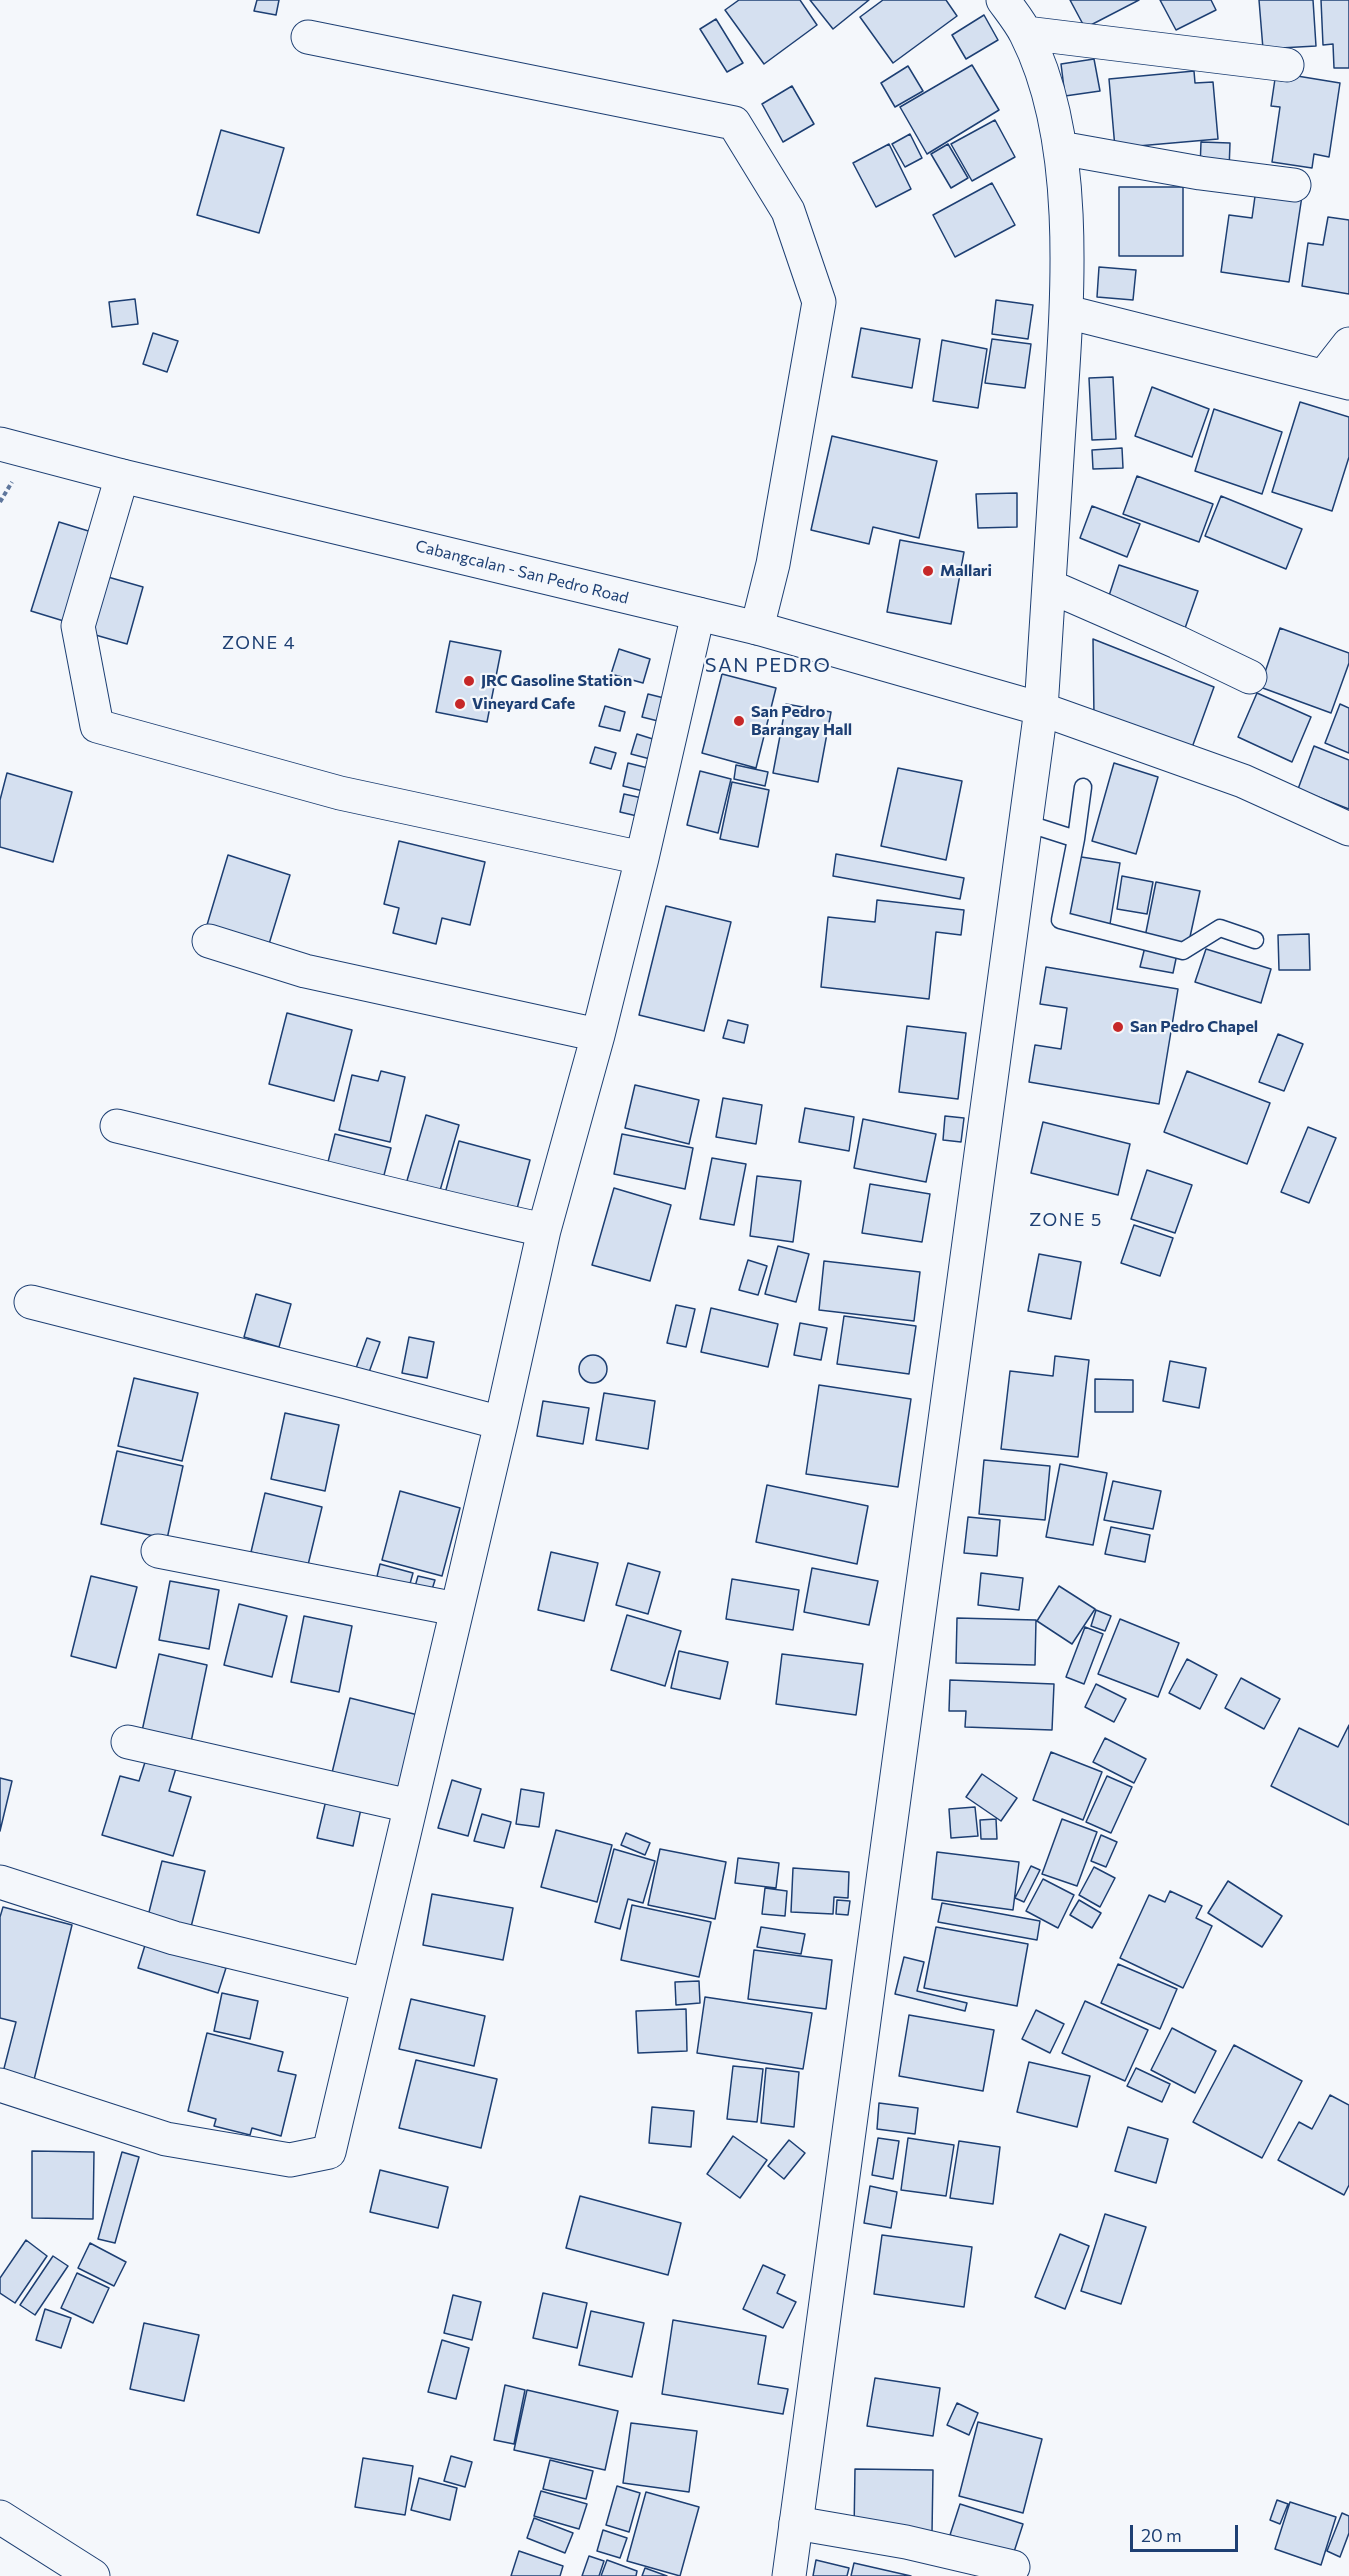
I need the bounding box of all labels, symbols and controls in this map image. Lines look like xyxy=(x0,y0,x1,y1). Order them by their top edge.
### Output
street label: Cabangcalan - San Pedro Road xyxy=(413,536,631,608)
place label: Mallari xyxy=(940,561,992,581)
marker: Mallari xyxy=(921,564,935,578)
district label: ZONE 4 xyxy=(222,632,296,654)
district label: SAN PEDRO xyxy=(705,653,831,677)
place label: JRC Gasoline Station xyxy=(481,671,632,691)
marker: JRC Gasoline Station xyxy=(462,674,476,688)
place label: Vineyard Cafe xyxy=(472,694,575,714)
marker: Vineyard Cafe xyxy=(453,697,467,711)
place label: San Pedro Barangay Hall xyxy=(751,702,852,740)
marker: San Pedro Barangay Hall xyxy=(732,714,746,728)
place label: San Pedro Chapel xyxy=(1130,1017,1258,1037)
marker: San Pedro Chapel xyxy=(1111,1020,1125,1034)
district label: ZONE 5 xyxy=(1029,1209,1103,1231)
scale bar xyxy=(1133,2513,1241,2551)
text: 20 m xyxy=(1141,2524,1182,2546)

